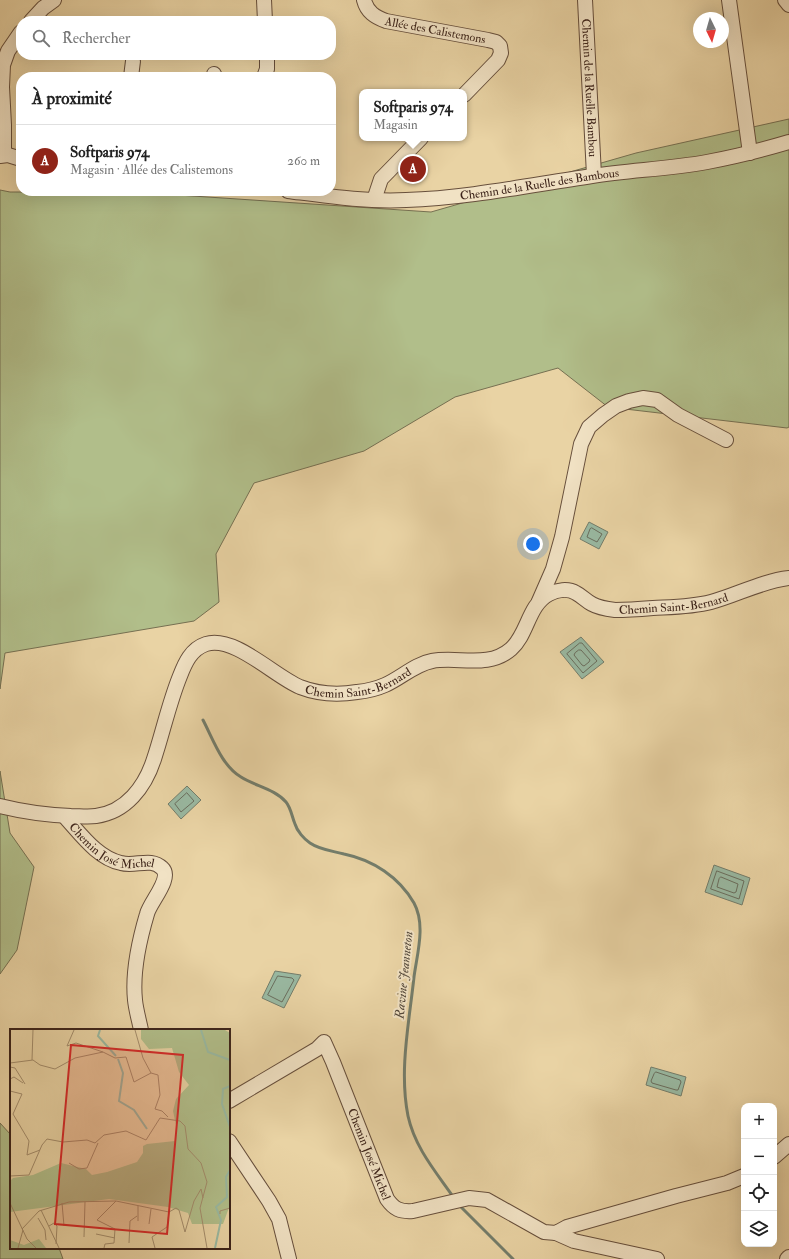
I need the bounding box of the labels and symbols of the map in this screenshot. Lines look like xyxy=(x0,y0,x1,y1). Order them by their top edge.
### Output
north arrow xyxy=(693,12,729,48)
street label: Allée des Calistemons xyxy=(383,13,487,47)
street label: Chemin de la Ruelle Bambou xyxy=(578,18,601,158)
pin: A xyxy=(400,154,426,184)
street label: Chemin de la Ruelle des Bambous xyxy=(459,165,620,203)
your location xyxy=(523,534,543,554)
street label: Chemin Saint-Bernard xyxy=(619,590,730,618)
street label: Chemin Saint-Bernard xyxy=(303,664,414,701)
street label: Chemin José Michel xyxy=(66,819,156,872)
water label: Ravine Jeanneton xyxy=(391,930,417,1021)
inset map xyxy=(10,1029,230,1249)
street label: Chemin José Michel xyxy=(344,1106,394,1202)

